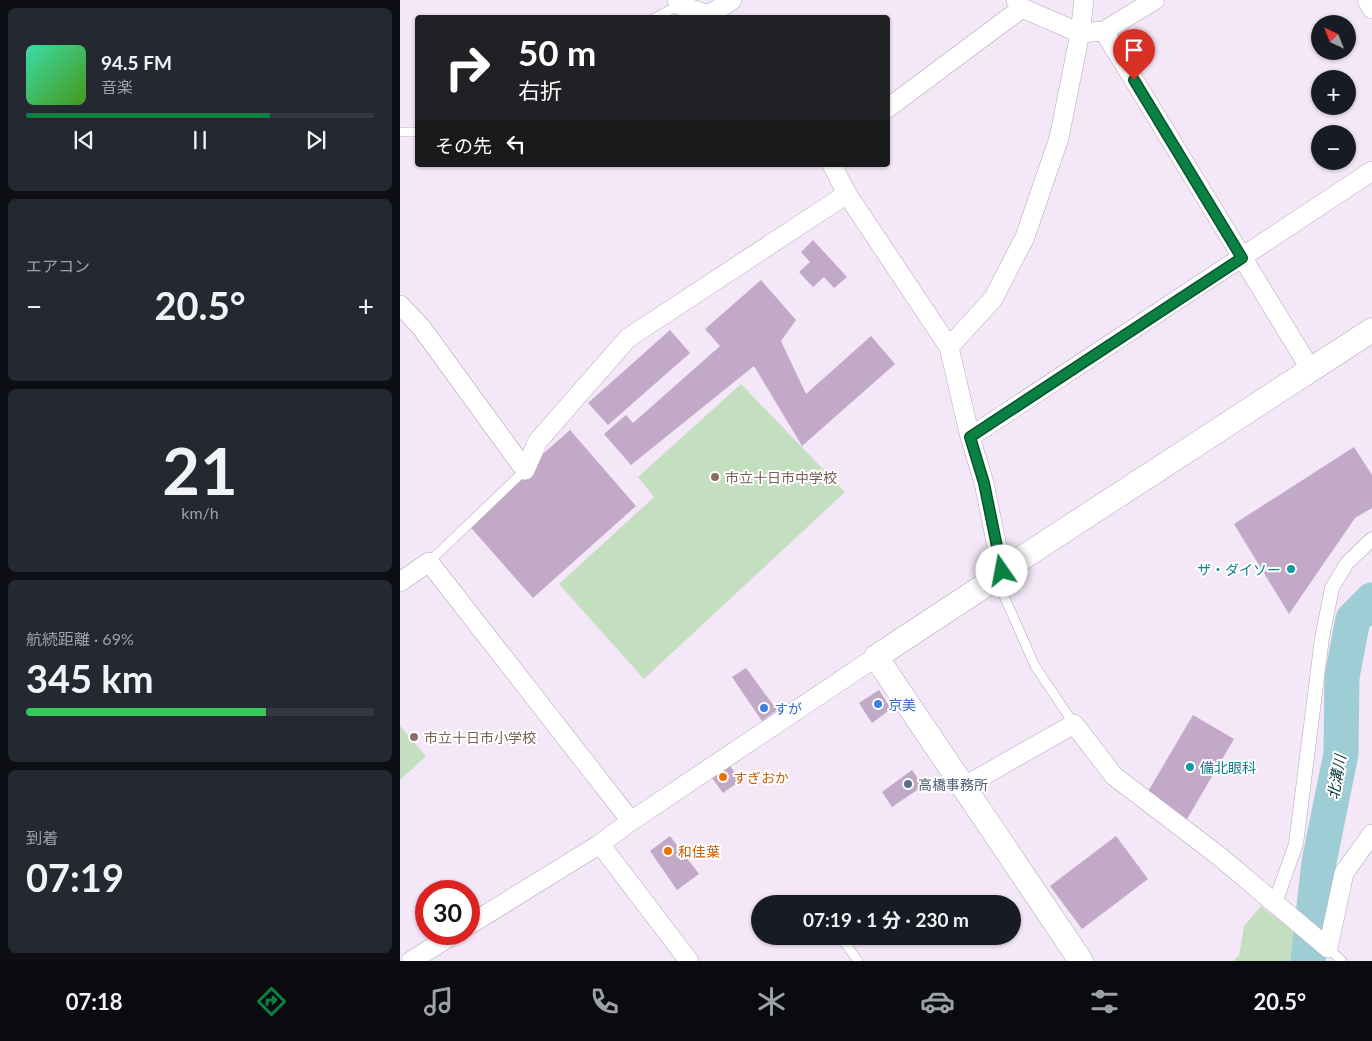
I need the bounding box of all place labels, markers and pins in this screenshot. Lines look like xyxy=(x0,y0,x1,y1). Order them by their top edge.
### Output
pin xyxy=(1113,29,1155,80)
place label: 市立十日市中学校 xyxy=(725,469,837,486)
marker: 市立十日市中学校 xyxy=(709,471,721,483)
place label: ザ・ダイソー xyxy=(1197,561,1281,578)
marker: ザ・ダイソー xyxy=(1285,563,1297,575)
place label: 京美 xyxy=(888,696,916,713)
marker: 京美 xyxy=(872,698,884,710)
place label: すが xyxy=(774,700,802,717)
marker: すが xyxy=(758,702,770,714)
place label: 市立十日市小学校 xyxy=(424,729,536,746)
marker: 市立十日市小学校 xyxy=(408,731,420,743)
place label: 備北眼科 xyxy=(1200,759,1256,776)
marker: 備北眼科 xyxy=(1184,761,1196,773)
place label: すぎおか xyxy=(733,769,789,786)
marker: すぎおか xyxy=(717,771,729,783)
place label: 高橋事務所 xyxy=(918,776,988,793)
marker: 高橋事務所 xyxy=(902,778,914,790)
place label: 和佳葉 xyxy=(678,843,720,860)
marker: 和佳葉 xyxy=(662,845,674,857)

